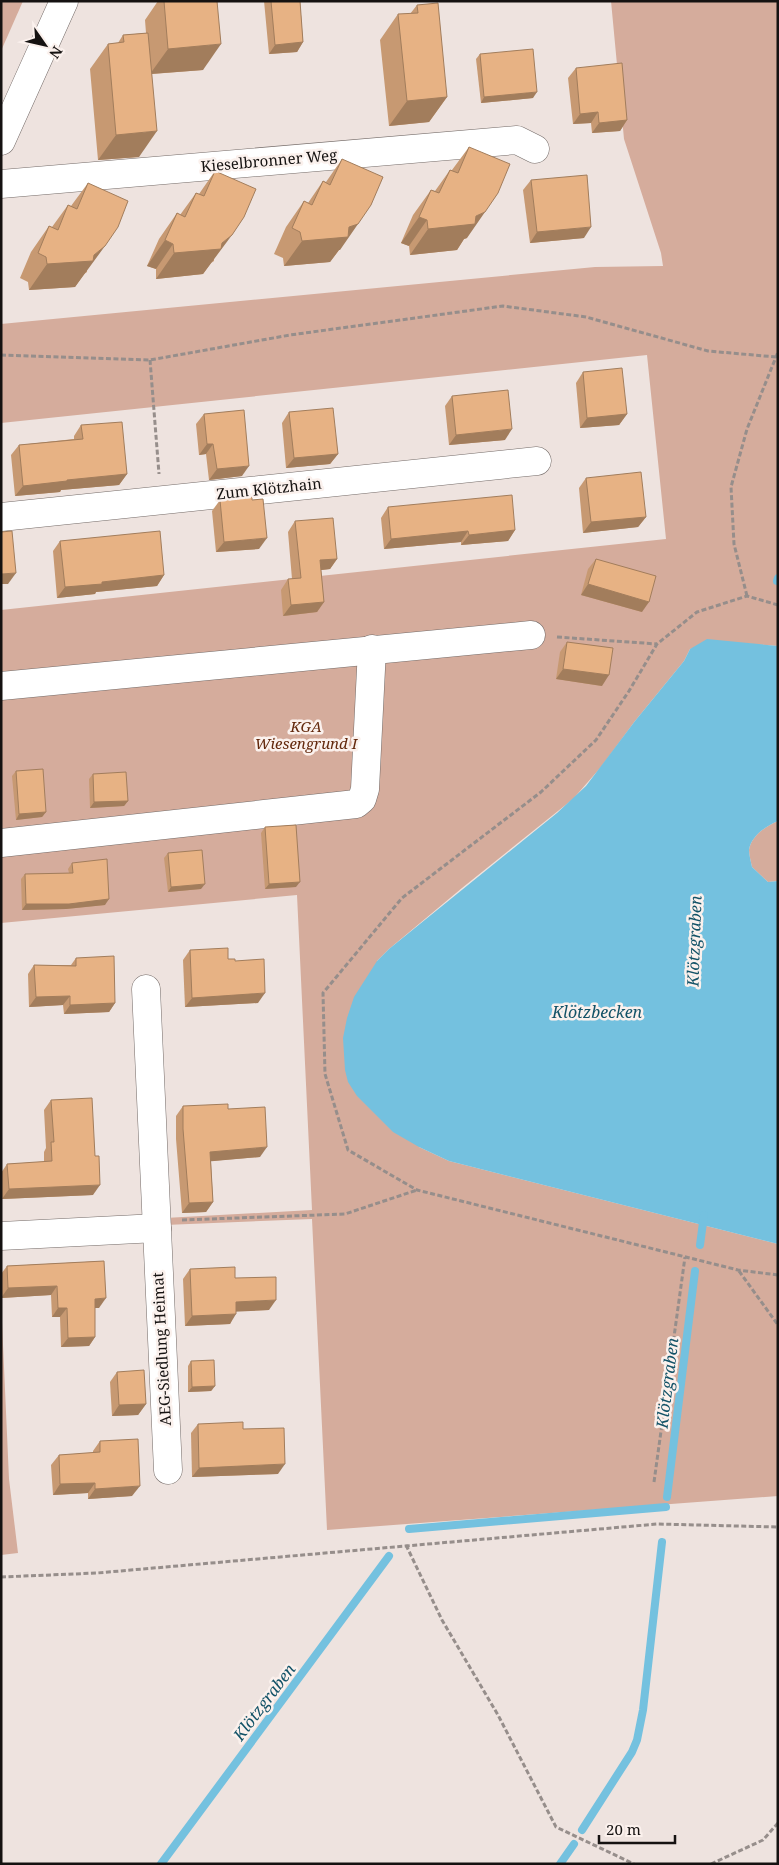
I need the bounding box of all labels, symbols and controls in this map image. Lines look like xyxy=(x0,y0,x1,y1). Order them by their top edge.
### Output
north arrow xyxy=(20,20,70,70)
text: N xyxy=(45,43,67,62)
street label: Kieselbronner Weg xyxy=(200,144,338,176)
street label: Zum Klötzhain xyxy=(215,473,323,503)
park label: KGA Wiesengrund I xyxy=(255,716,359,753)
water label: Klötzgraben xyxy=(681,895,707,988)
water label: Klötzbecken xyxy=(551,1001,643,1023)
street label: AEG-Siedlung Heimat xyxy=(147,1272,175,1426)
water label: Klötzgraben xyxy=(650,1336,684,1431)
water label: Klötzgraben xyxy=(227,1659,300,1746)
scale bar xyxy=(599,1812,675,1844)
text: 20 m xyxy=(606,1819,641,1839)

